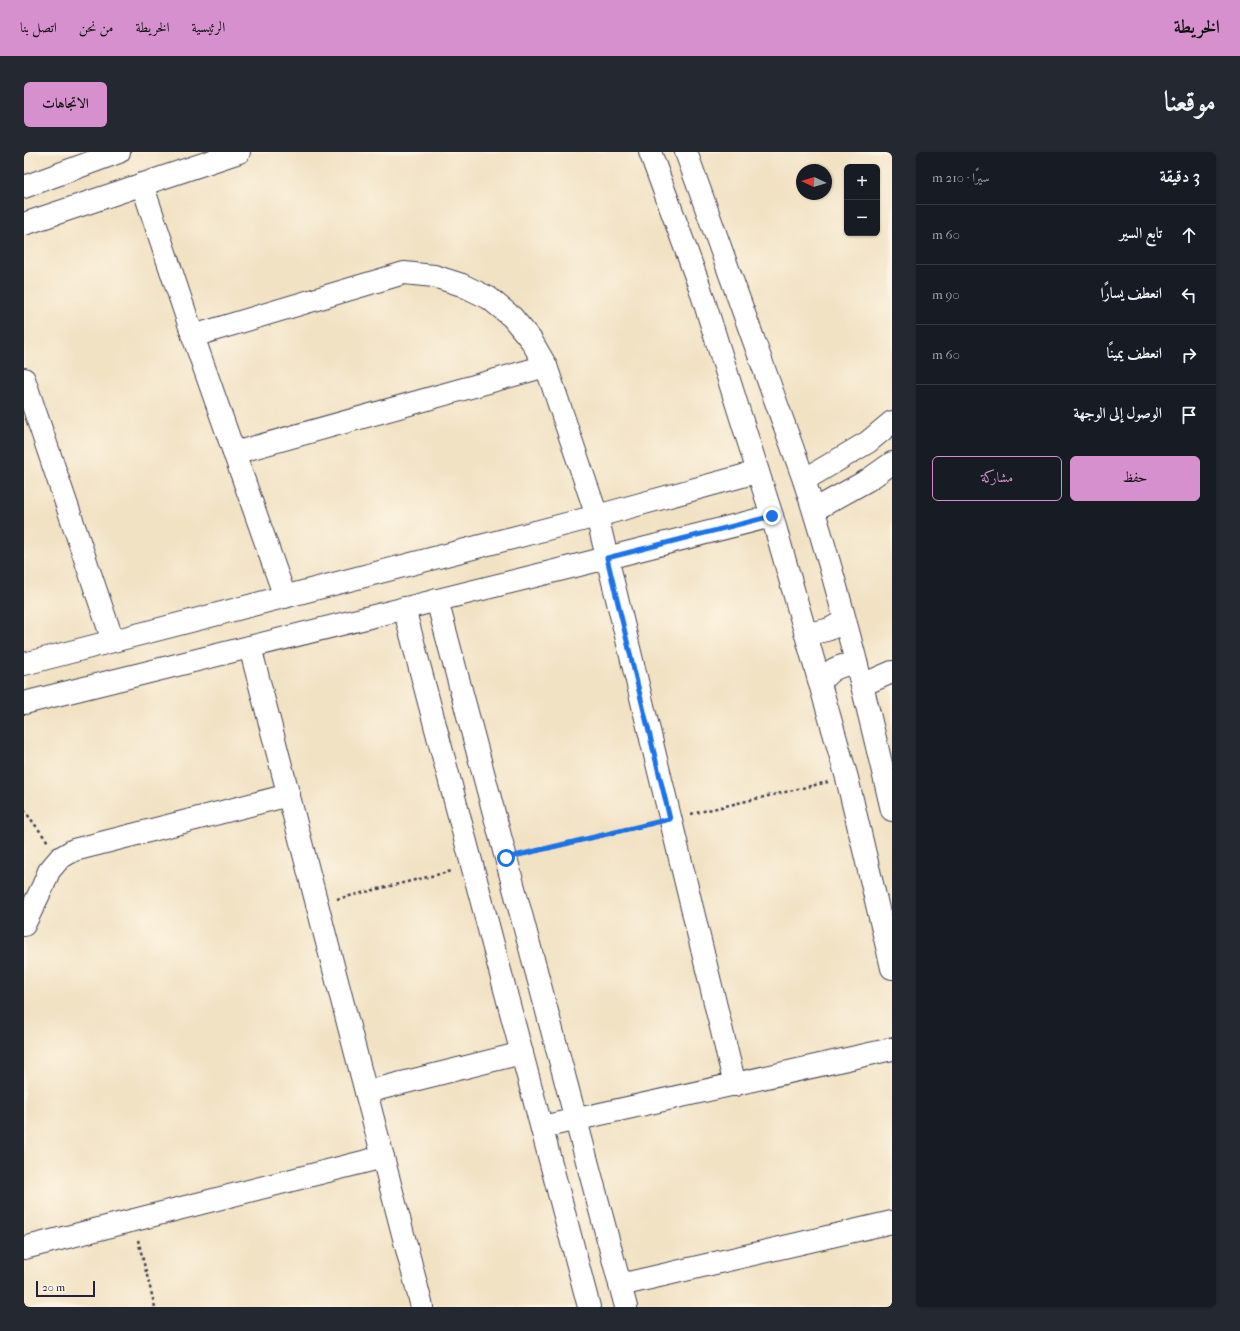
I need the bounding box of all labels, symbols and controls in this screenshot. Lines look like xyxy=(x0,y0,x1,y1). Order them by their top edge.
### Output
text: الخريطة xyxy=(1174,16,1220,38)
text: اتصل بنا xyxy=(20,19,57,36)
text: من نحن xyxy=(79,19,114,36)
text: الخريطة xyxy=(136,19,170,36)
text: الرئيسية xyxy=(192,19,225,36)
button: الاتجاهات xyxy=(24,82,107,127)
text: موقعنا xyxy=(1164,85,1216,118)
north arrow xyxy=(796,164,832,200)
map controls xyxy=(844,164,880,236)
button: + xyxy=(844,164,880,200)
text: 3 دقيقة xyxy=(1160,166,1200,186)
text: سيرًا · 210 m xyxy=(932,170,990,185)
button: − xyxy=(844,200,880,236)
text: تابع السير xyxy=(1120,224,1162,242)
icon: ahead xyxy=(1178,224,1200,246)
text: 60 m xyxy=(932,227,960,242)
text: انعطف يسارًا xyxy=(1101,284,1162,302)
icon: left xyxy=(1178,284,1200,306)
text: 90 m xyxy=(932,287,960,302)
text: انعطف يمينًا xyxy=(1107,344,1162,362)
icon: right xyxy=(1178,344,1200,366)
text: 60 m xyxy=(932,347,960,362)
text: الوصول إلى الوجهة xyxy=(1073,404,1162,422)
icon: arrive xyxy=(1178,404,1200,426)
button: مشاركة xyxy=(932,456,1062,501)
button: حفظ xyxy=(1070,456,1200,501)
route end xyxy=(763,507,781,525)
route start xyxy=(497,849,515,867)
scale bar xyxy=(36,1279,95,1298)
text: 20 m xyxy=(42,1281,65,1294)

